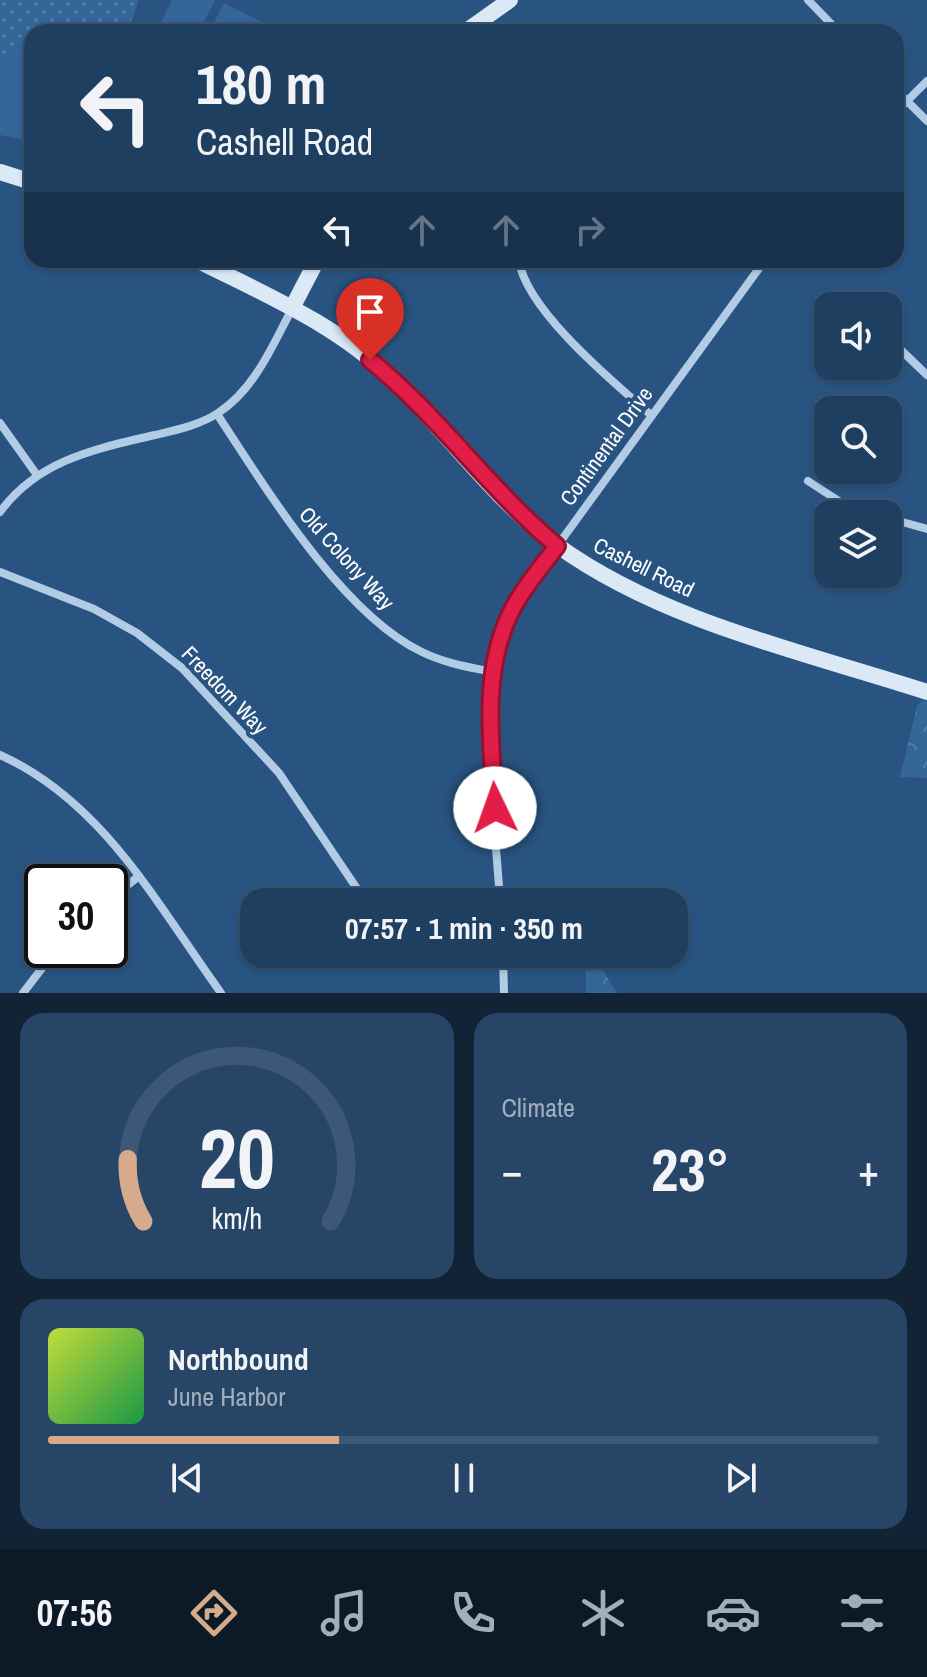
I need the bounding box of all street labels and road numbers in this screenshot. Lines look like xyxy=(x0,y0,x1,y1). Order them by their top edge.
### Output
street label: Continental Drive xyxy=(553,380,659,512)
street label: Old Colony Way xyxy=(292,500,402,616)
street label: Cashell Road xyxy=(589,530,699,604)
street label: Freedom Way xyxy=(175,639,275,741)

